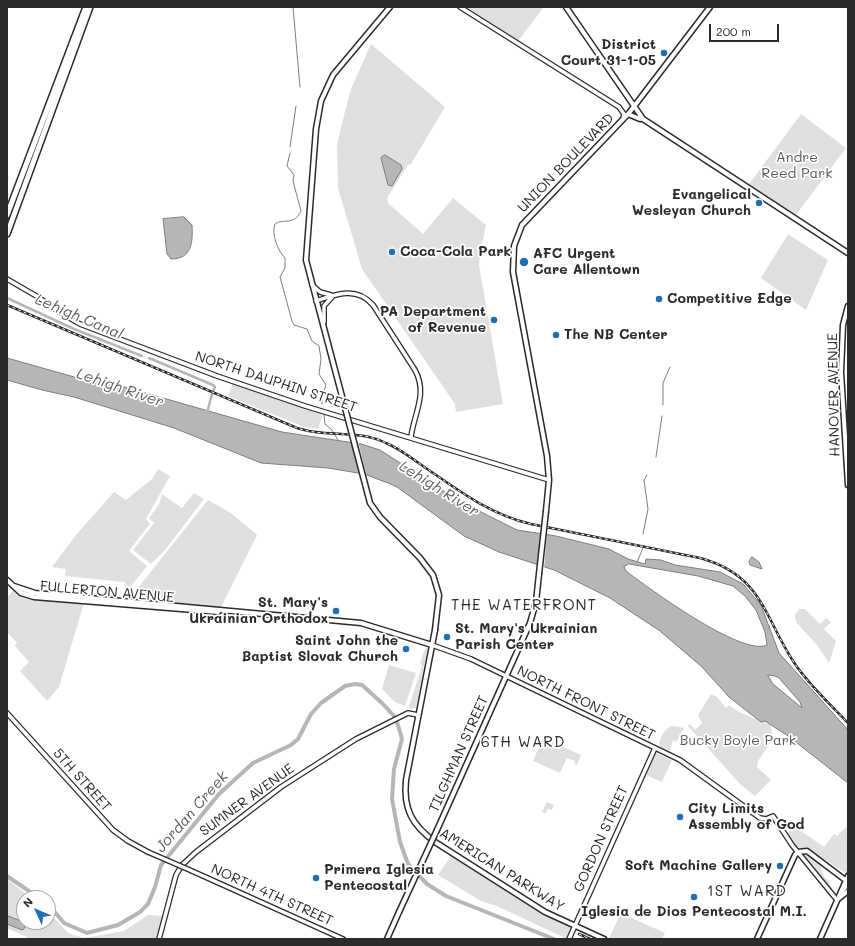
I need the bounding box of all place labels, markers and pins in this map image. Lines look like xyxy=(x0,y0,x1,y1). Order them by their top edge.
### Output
place label: District Court 31-1-05 xyxy=(561,37,656,70)
marker: District Court 31-1-05 xyxy=(659,48,669,58)
place label: Evangelical Wesleyan Church xyxy=(632,187,751,220)
marker: Evangelical Wesleyan Church xyxy=(754,198,764,208)
place label: Coca-Cola Park xyxy=(400,244,511,260)
place label: AFC Urgent Care Allentown xyxy=(533,246,640,278)
marker: Coca-Cola Park xyxy=(387,247,397,257)
marker: AFC Urgent Care Allentown xyxy=(518,256,530,268)
place label: Competitive Edge xyxy=(667,291,792,307)
marker: Competitive Edge xyxy=(654,294,664,304)
place label: PA Department of Revenue xyxy=(380,304,486,336)
marker: PA Department of Revenue xyxy=(489,315,499,325)
place label: The NB Center xyxy=(564,327,668,343)
marker: The NB Center xyxy=(551,330,561,340)
place label: St. Mary's Ukrainian Orthodox xyxy=(189,595,328,628)
marker: St. Mary's Ukrainian Orthodox xyxy=(331,606,341,616)
place label: St. Mary's Ukrainian Parish Center xyxy=(455,621,597,654)
marker: St. Mary's Ukrainian Parish Center xyxy=(442,632,452,642)
place label: Saint John the Baptist Slovak Church xyxy=(242,633,398,666)
marker: Saint John the Baptist Slovak Church xyxy=(401,644,411,654)
place label: City Limits Assembly of God xyxy=(688,801,804,834)
marker: City Limits Assembly of God xyxy=(675,812,685,822)
place label: Soft Machine Gallery xyxy=(625,858,772,874)
marker: Soft Machine Gallery xyxy=(775,861,785,871)
place label: Primera Iglesia Pentecostal xyxy=(324,862,434,894)
marker: Primera Iglesia Pentecostal xyxy=(311,873,321,883)
marker: Iglesia de Dios Pentecostal M.I. xyxy=(689,892,699,902)
place label: Iglesia de Dios Pentecostal M.I. xyxy=(581,904,807,920)

